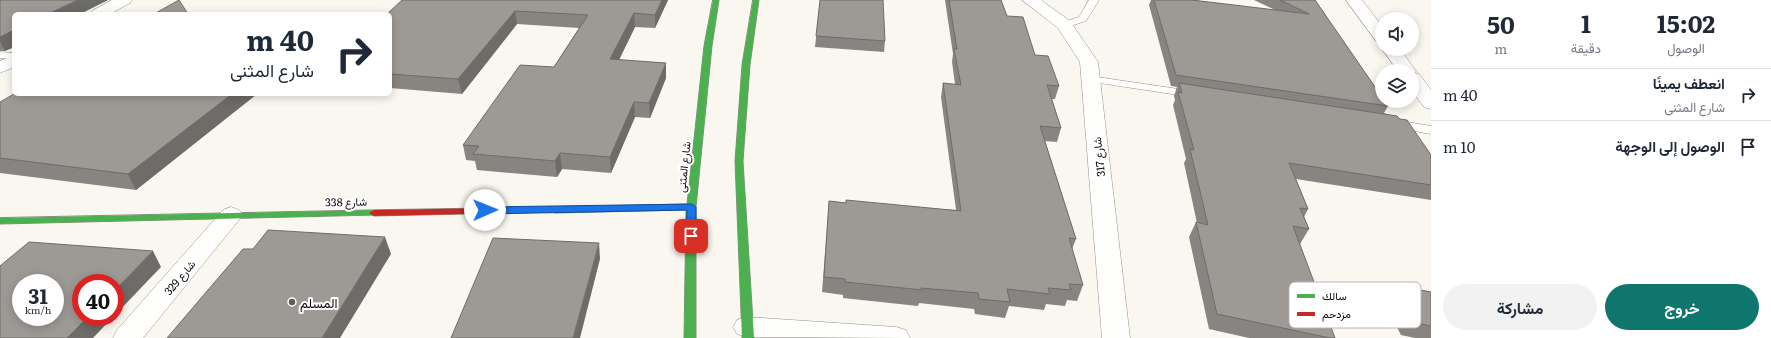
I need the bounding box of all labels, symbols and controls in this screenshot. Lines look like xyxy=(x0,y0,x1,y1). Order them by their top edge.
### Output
text: 1 xyxy=(1581,5,1591,40)
text: 15:02 xyxy=(1657,5,1715,40)
text: 50 xyxy=(1487,6,1515,41)
map controls xyxy=(1375,12,1419,108)
button: sound xyxy=(1375,12,1419,56)
text: 40 m xyxy=(246,18,314,60)
icon: right xyxy=(328,28,380,80)
text: دقيقة xyxy=(1571,38,1601,57)
text: الوصول xyxy=(1667,38,1705,57)
text: m xyxy=(1495,39,1507,58)
text: شارع المثنى xyxy=(230,56,314,83)
button: layers xyxy=(1375,64,1419,108)
text: انعطف يمينًا xyxy=(1653,71,1725,94)
text: 40 m xyxy=(1443,83,1478,106)
icon: right xyxy=(1737,84,1759,106)
text: شارع المثنى xyxy=(1664,97,1725,116)
text: الوصول إلى الوجهة xyxy=(1615,134,1725,157)
text: 10 m xyxy=(1443,135,1475,158)
street label: شارع 317 xyxy=(1088,136,1109,178)
icon: arrive xyxy=(1737,136,1759,158)
street label: شارع المثنى xyxy=(672,140,695,194)
position arrow xyxy=(464,189,506,231)
street label: شارع 338 xyxy=(325,193,367,210)
pin xyxy=(674,219,708,253)
icon: arrive xyxy=(680,225,702,247)
street label: شارع 329 xyxy=(160,256,199,299)
speed limit sign: 40 xyxy=(72,274,124,326)
text: 31 xyxy=(28,280,48,310)
legend xyxy=(1289,282,1421,328)
button: مشاركة xyxy=(1443,284,1597,330)
button: خروج xyxy=(1605,284,1759,330)
text: سالك xyxy=(1322,287,1347,303)
place label: المسلم xyxy=(300,293,338,312)
marker: المسلم xyxy=(287,297,297,307)
text: km/h xyxy=(25,302,51,317)
text: مزدحم xyxy=(1322,305,1351,322)

